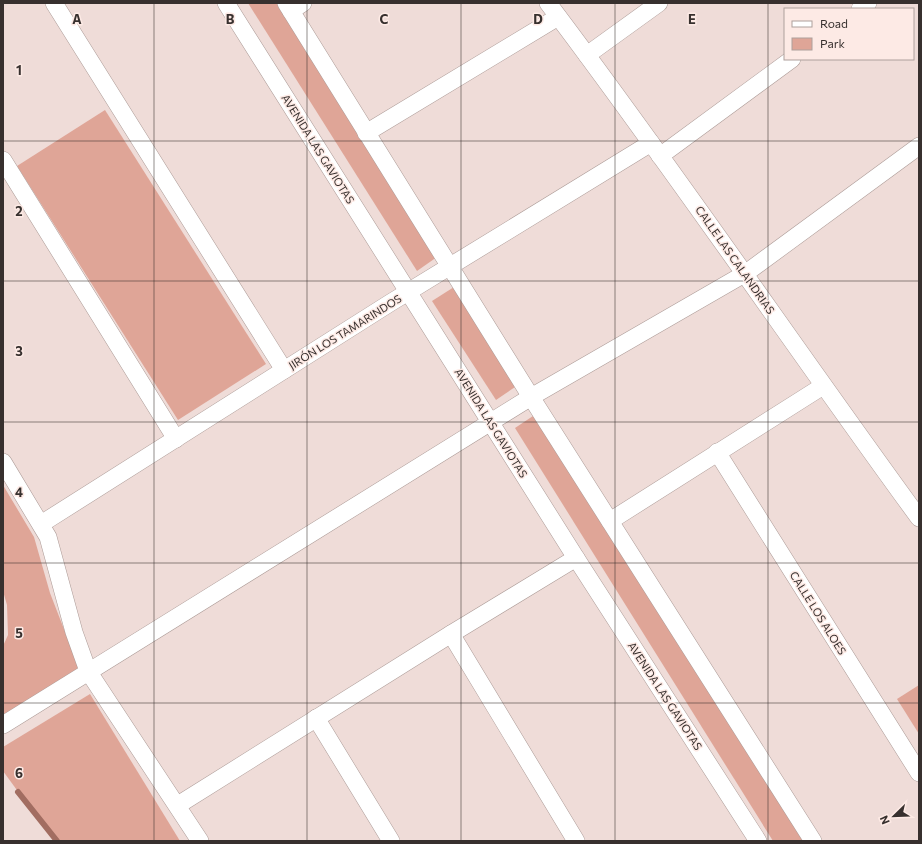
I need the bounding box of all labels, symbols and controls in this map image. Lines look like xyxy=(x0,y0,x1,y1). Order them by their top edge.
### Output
legend xyxy=(784,8,914,60)
text: A xyxy=(72,11,82,27)
text: B xyxy=(226,11,235,27)
text: C xyxy=(380,11,389,27)
text: D xyxy=(533,11,543,27)
text: E xyxy=(688,11,696,27)
text: Road xyxy=(820,16,848,30)
text: Park xyxy=(820,36,846,50)
text: 1 xyxy=(16,62,22,78)
street label: AVENIDA LAS GAVIOTAS xyxy=(279,92,357,206)
text: 2 xyxy=(15,203,23,219)
street label: CALLE LAS CALANDRIAS xyxy=(693,203,778,316)
street label: JIRÓN LOS TAMARINDOS xyxy=(285,291,404,373)
text: 3 xyxy=(15,343,23,359)
street label: AVENIDA LAS GAVIOTAS xyxy=(452,366,530,480)
text: 4 xyxy=(15,484,23,500)
street label: CALLE LOS ALOES xyxy=(788,569,849,657)
text: 5 xyxy=(15,625,23,641)
street label: AVENIDA LAS GAVIOTAS xyxy=(626,639,705,752)
text: 6 xyxy=(15,765,23,781)
north arrow xyxy=(874,796,914,836)
text: N xyxy=(877,814,892,826)

